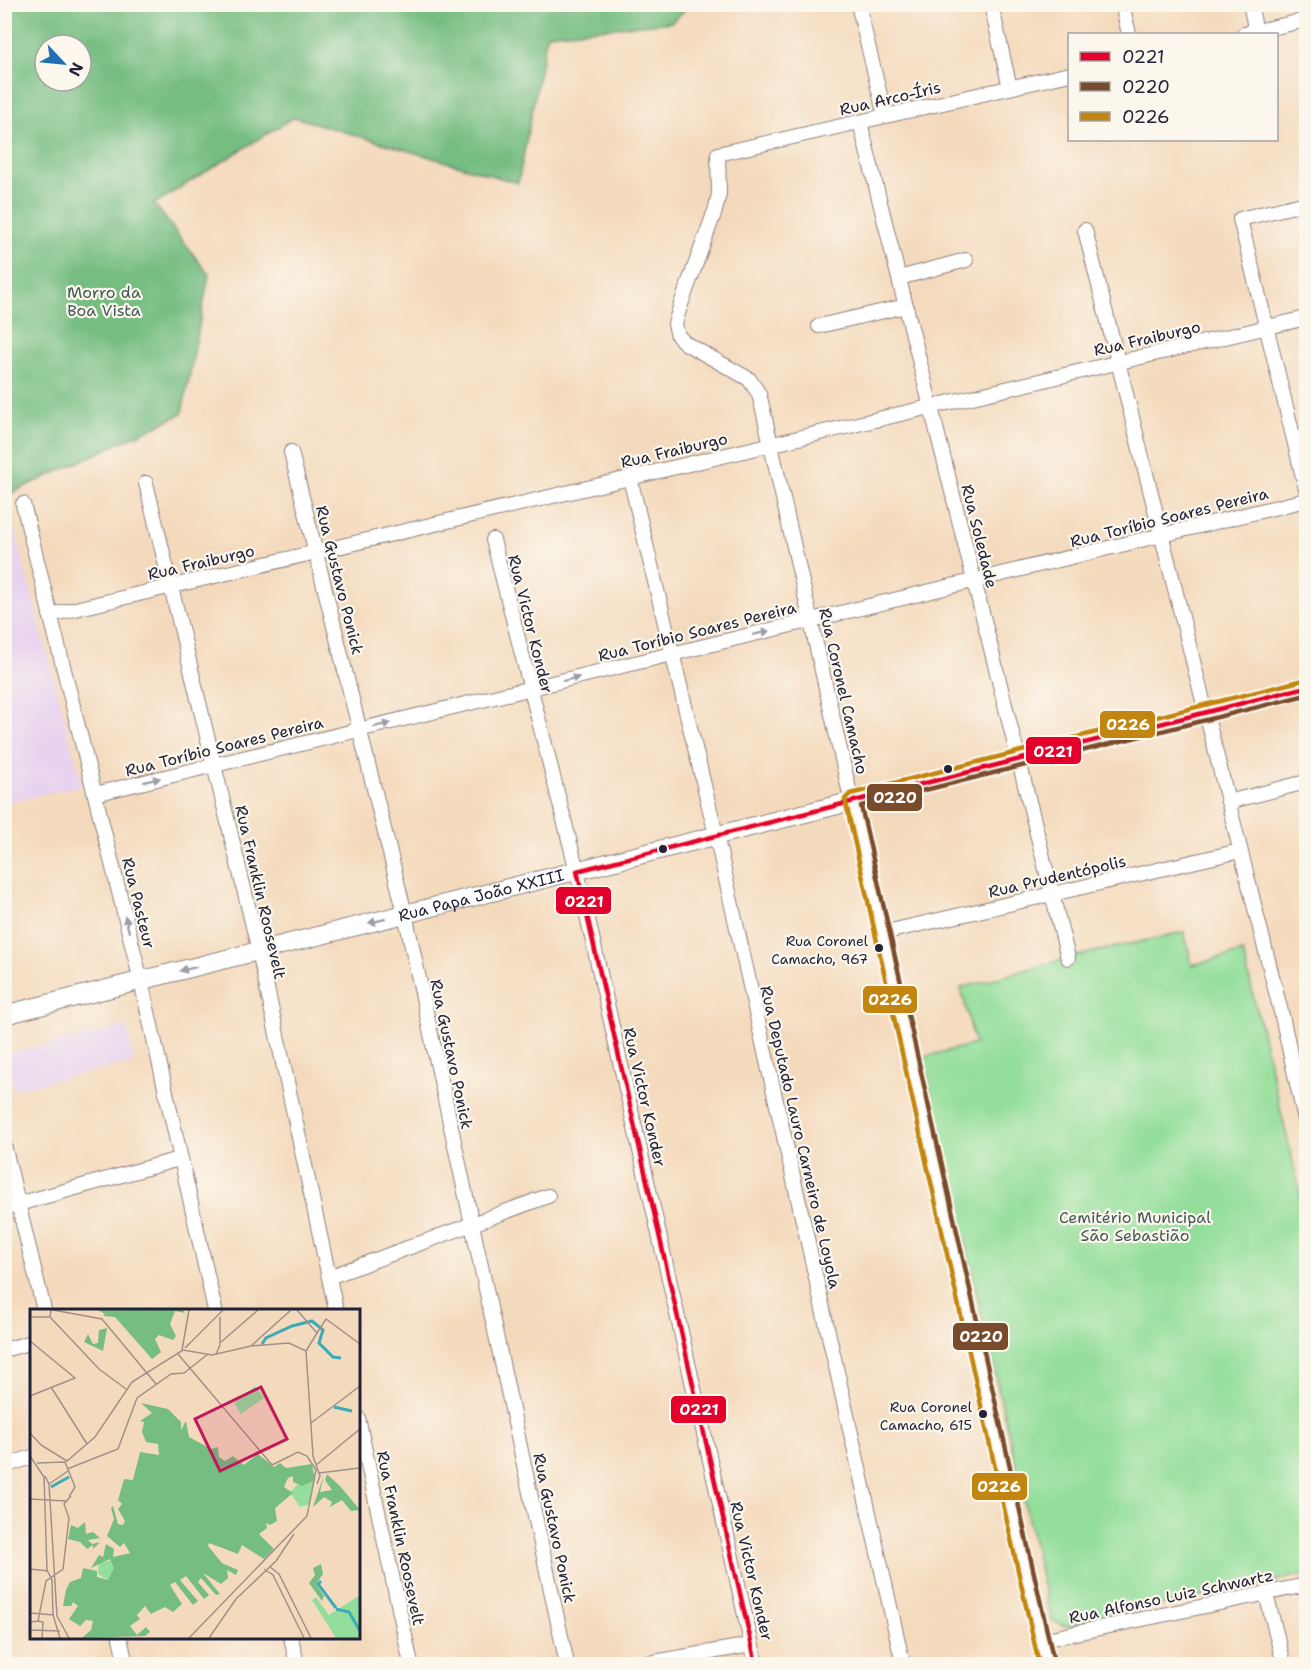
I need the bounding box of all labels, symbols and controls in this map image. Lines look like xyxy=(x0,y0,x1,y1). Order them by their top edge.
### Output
north arrow xyxy=(33,33,93,93)
legend xyxy=(1068,33,1278,141)
text: 0221 xyxy=(1122,45,1164,69)
text: N xyxy=(64,59,88,80)
text: 0220 xyxy=(1122,75,1170,99)
street label: Rua Arco-Íris xyxy=(837,77,943,120)
text: 0226 xyxy=(1122,105,1170,129)
park label: Morro da Boa Vista xyxy=(67,282,141,321)
street label: Rua Fraiburgo xyxy=(1092,316,1203,361)
street label: Rua Fraiburgo xyxy=(619,428,730,473)
street label: Rua Soledade xyxy=(956,482,1003,590)
street label: Rua Toríbio Soares Pereira xyxy=(1068,483,1270,552)
street label: Rua Gustavo Ponick xyxy=(311,503,368,657)
street label: Rua Fraiburgo xyxy=(146,540,257,585)
street label: Rua Victor Konder xyxy=(503,553,558,696)
street label: Rua Toríbio Soares Pereira xyxy=(596,597,798,666)
street label: Rua Coronel Camacho xyxy=(814,606,873,776)
one-way arrow xyxy=(752,627,770,637)
one-way arrow xyxy=(562,673,581,683)
line badge: 0226 xyxy=(1099,710,1156,739)
street label: Rua Toríbio Soares Pereira xyxy=(123,712,325,781)
text: 0226 xyxy=(1106,714,1150,735)
one-way arrow xyxy=(373,719,391,729)
line badge: 0221 xyxy=(1025,736,1082,765)
text: 0221 xyxy=(1033,741,1073,762)
unlabelled marker xyxy=(942,763,954,775)
one-way arrow xyxy=(142,775,161,785)
line badge: 0220 xyxy=(866,783,923,812)
text: 0220 xyxy=(873,787,917,808)
street label: Rua Franklin Roosevelt xyxy=(230,803,291,981)
unlabelled marker xyxy=(657,843,669,855)
street label: Rua Prudentópolis xyxy=(986,850,1128,903)
street label: Rua Pasteur xyxy=(117,855,160,951)
street label: Rua Papa João XXIII xyxy=(396,864,566,926)
line badge: 0221 xyxy=(555,886,612,915)
text: 0221 xyxy=(564,891,604,912)
one-way arrow xyxy=(121,915,131,933)
one-way arrow xyxy=(368,916,386,926)
place label: Rua Coronel Camacho, 967 xyxy=(771,932,869,968)
marker: Rua Coronel Camacho, 967 xyxy=(873,942,885,954)
one-way arrow xyxy=(179,964,197,974)
street label: Rua Gustavo Ponick xyxy=(425,977,478,1131)
street label: Rua Deputado Lauro Carneiro de Loyola xyxy=(755,984,846,1291)
line badge: 0226 xyxy=(862,985,918,1014)
text: 0226 xyxy=(868,989,912,1010)
street label: Rua Victor Konder xyxy=(618,1025,671,1169)
park label: Cemitério Municipal São Sebastião xyxy=(1059,1207,1211,1246)
inset map xyxy=(30,1309,360,1639)
line badge: 0220 xyxy=(952,1322,1009,1351)
text: 0220 xyxy=(959,1326,1003,1347)
line badge: 0221 xyxy=(670,1395,727,1424)
place label: Rua Coronel Camacho, 615 xyxy=(880,1398,973,1434)
text: 0221 xyxy=(679,1399,719,1420)
marker: Rua Coronel Camacho, 615 xyxy=(977,1408,989,1420)
street label: Rua Franklin Roosevelt xyxy=(372,1449,429,1627)
street label: Rua Gustavo Ponick xyxy=(528,1451,581,1605)
line badge: 0226 xyxy=(971,1472,1028,1501)
text: 0226 xyxy=(977,1476,1021,1497)
street label: Rua Victor Konder xyxy=(725,1499,778,1643)
street label: Rua Alfonso Luiz Schwartz xyxy=(1067,1565,1275,1628)

